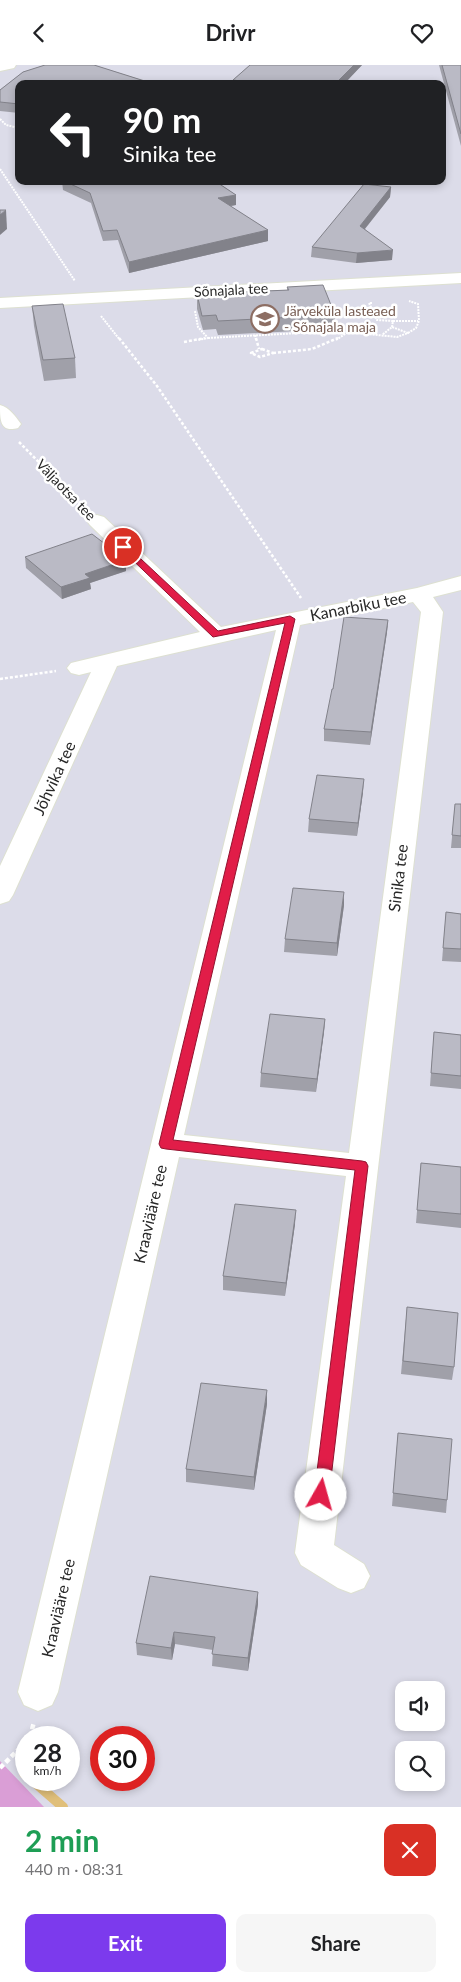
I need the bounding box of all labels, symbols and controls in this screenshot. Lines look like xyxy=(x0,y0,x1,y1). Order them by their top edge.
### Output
icon: back xyxy=(25,19,53,47)
text: Drivr xyxy=(205,19,256,46)
icon: heart xyxy=(408,19,436,47)
text: 90 m xyxy=(123,98,201,140)
icon: left xyxy=(40,100,105,165)
text: Sinika tee xyxy=(123,140,216,167)
street label: Sõnajala tee xyxy=(193,279,268,300)
place label: Järveküla lasteaed - Sõnajala maja xyxy=(284,302,396,335)
school or university icon: Järveküla lasteaed - Sõnajala maja xyxy=(250,304,280,334)
street label: Väljaotsa tee xyxy=(33,456,100,524)
pin xyxy=(102,526,144,568)
icon: arrive xyxy=(109,533,137,561)
street label: Kanarbiku tee xyxy=(308,587,408,624)
street label: Jõhvika tee xyxy=(28,738,79,818)
street label: Sinika tee xyxy=(384,843,411,913)
street label: Kraaviääre tee xyxy=(129,1163,170,1265)
position arrow xyxy=(294,1468,346,1520)
street label: Kraaviääre tee xyxy=(37,1557,78,1659)
map controls xyxy=(395,1681,445,1791)
button: sound xyxy=(395,1681,445,1731)
speed limit sign: 30 xyxy=(90,1726,155,1791)
text: 28 xyxy=(33,1737,62,1767)
button: search xyxy=(395,1741,445,1791)
text: km/h xyxy=(33,1763,62,1778)
text: 2 min xyxy=(25,1822,99,1858)
button: close xyxy=(384,1824,436,1876)
text: 440 m · 08:31 xyxy=(25,1859,124,1878)
button: Exit xyxy=(25,1914,226,1972)
button: Share xyxy=(236,1914,436,1972)

